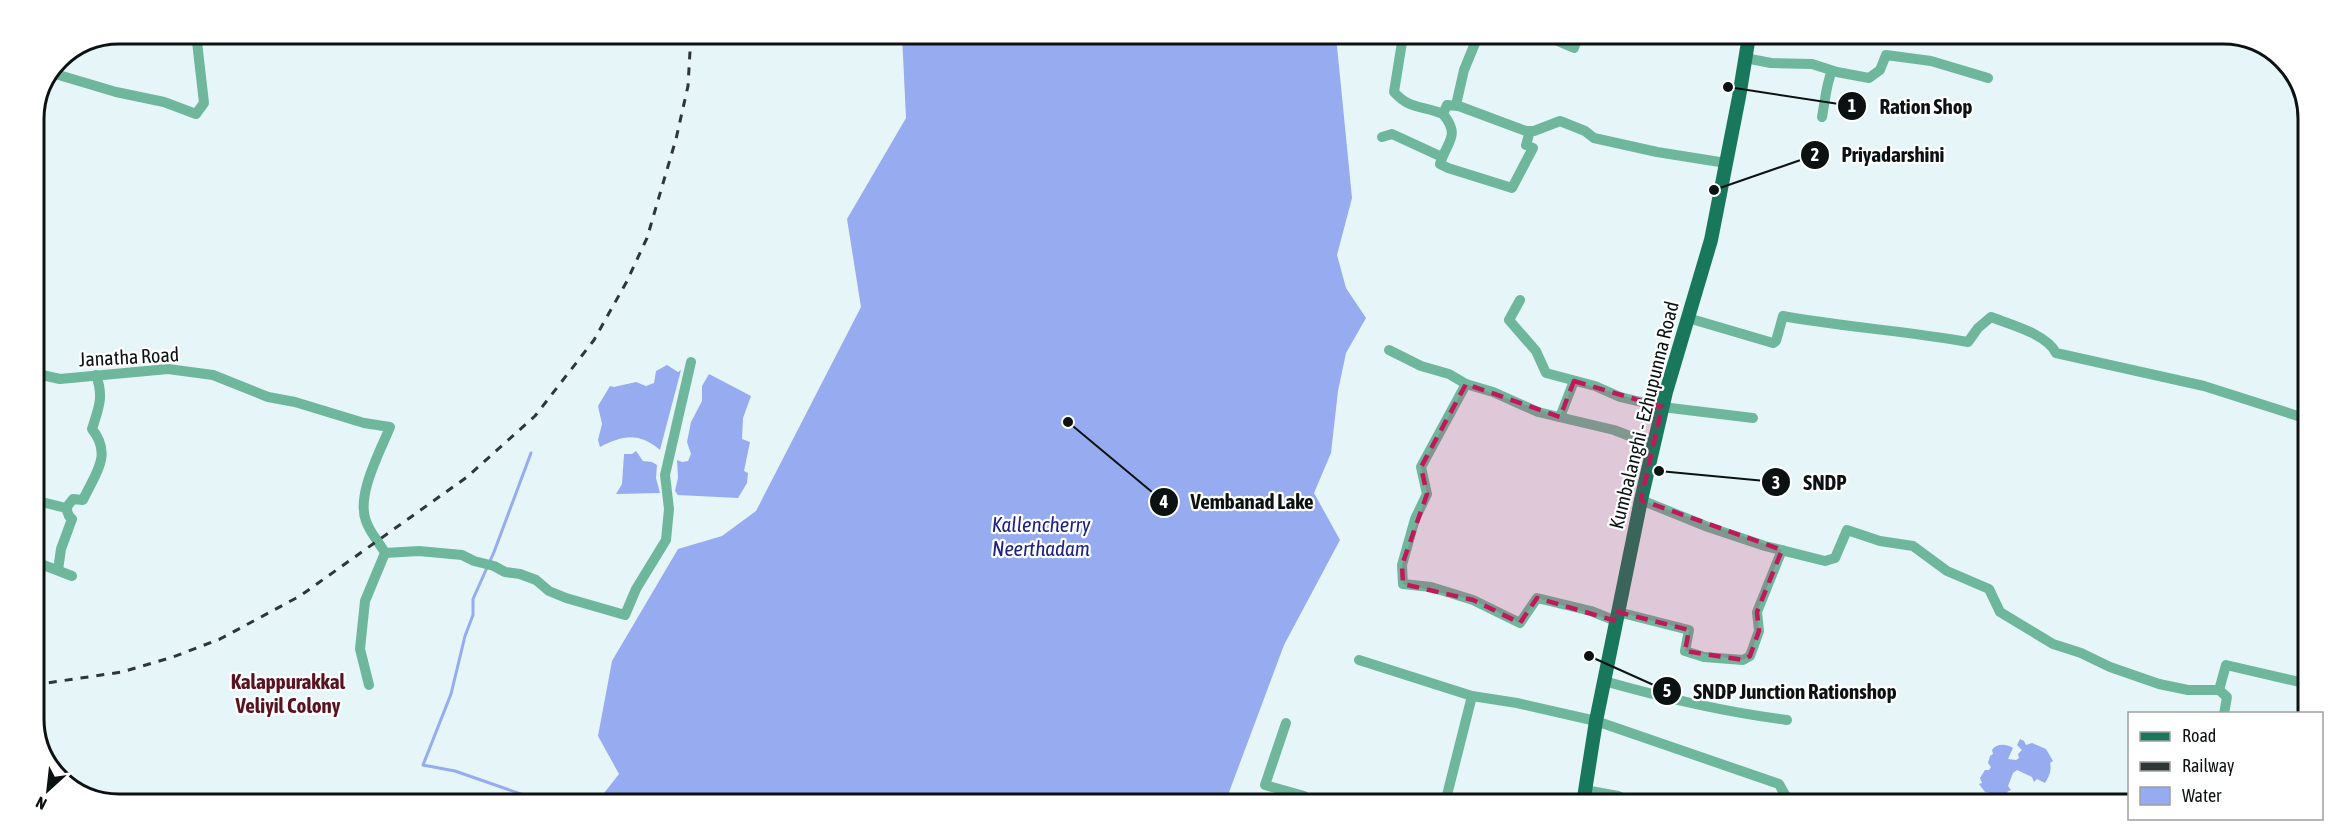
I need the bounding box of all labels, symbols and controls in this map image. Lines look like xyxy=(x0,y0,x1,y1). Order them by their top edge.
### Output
callout: Ration Shop xyxy=(1837,87,1984,126)
text: Ration Shop xyxy=(1880,94,1972,118)
text: 1 xyxy=(1848,95,1856,116)
callout: Priyadarshini xyxy=(1800,136,1956,175)
text: Priyadarshini xyxy=(1842,142,1944,166)
text: 2 xyxy=(1811,144,1819,165)
street label: Kumbalanghi - Ezhupunna Road xyxy=(1604,299,1683,531)
street label: Janatha Road xyxy=(78,342,180,371)
callout: SNDP xyxy=(1761,463,1858,502)
text: SNDP xyxy=(1803,470,1847,494)
text: 3 xyxy=(1772,472,1780,493)
callout: Vembanad Lake xyxy=(1149,482,1326,521)
text: Vembanad Lake xyxy=(1189,489,1314,513)
text: 4 xyxy=(1159,491,1168,512)
water label: Kallencherry Neerthadam xyxy=(992,512,1091,560)
district label: Kalappurakkal Veliyil Colony xyxy=(231,669,346,717)
callout: SNDP Junction Rationshop xyxy=(1652,672,1909,711)
text: SNDP Junction Rationshop xyxy=(1693,679,1897,703)
text: 5 xyxy=(1663,680,1671,701)
legend xyxy=(2128,712,2323,820)
text: Road xyxy=(2182,725,2216,746)
text: Railway xyxy=(2182,755,2234,776)
north arrow xyxy=(18,760,78,820)
text: Water xyxy=(2182,785,2222,806)
text: N xyxy=(33,793,49,814)

